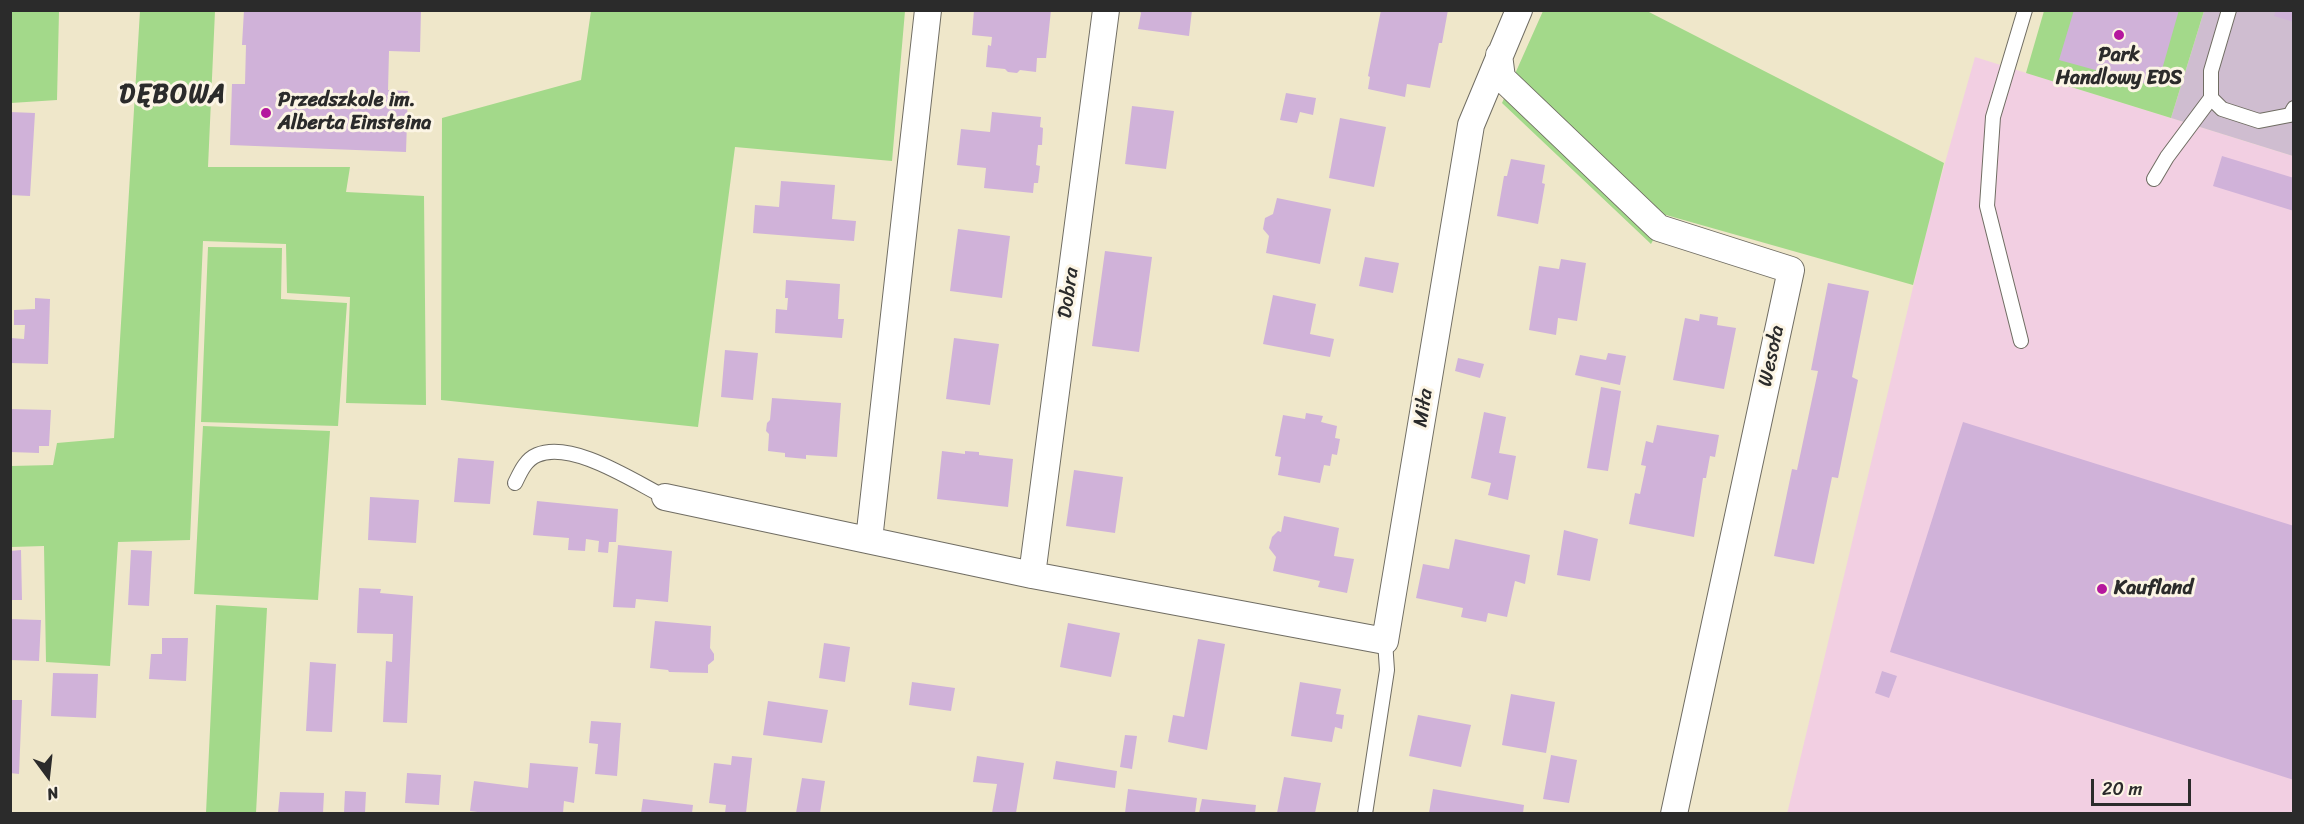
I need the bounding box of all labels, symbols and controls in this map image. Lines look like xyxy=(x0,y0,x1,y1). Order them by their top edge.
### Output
marker: Park Handlowy EDS xyxy=(2112,28,2126,42)
place label: Park Handlowy EDS xyxy=(2056,44,2182,91)
district label: DĘBOWA xyxy=(118,79,228,111)
place label: Przedszkole im. Alberta Einsteina xyxy=(278,89,431,136)
marker: Przedszkole im. Alberta Einsteina xyxy=(259,106,273,120)
street label: Dobra xyxy=(1054,266,1084,320)
street label: Wesoła xyxy=(1754,323,1790,389)
street label: Miła xyxy=(1409,387,1439,429)
place label: Kaufland xyxy=(2114,577,2193,601)
marker: Kaufland xyxy=(2095,582,2109,596)
north arrow xyxy=(18,746,78,806)
scale bar xyxy=(2094,767,2194,805)
text: 20 m xyxy=(2102,773,2142,805)
text: N xyxy=(44,778,62,809)

